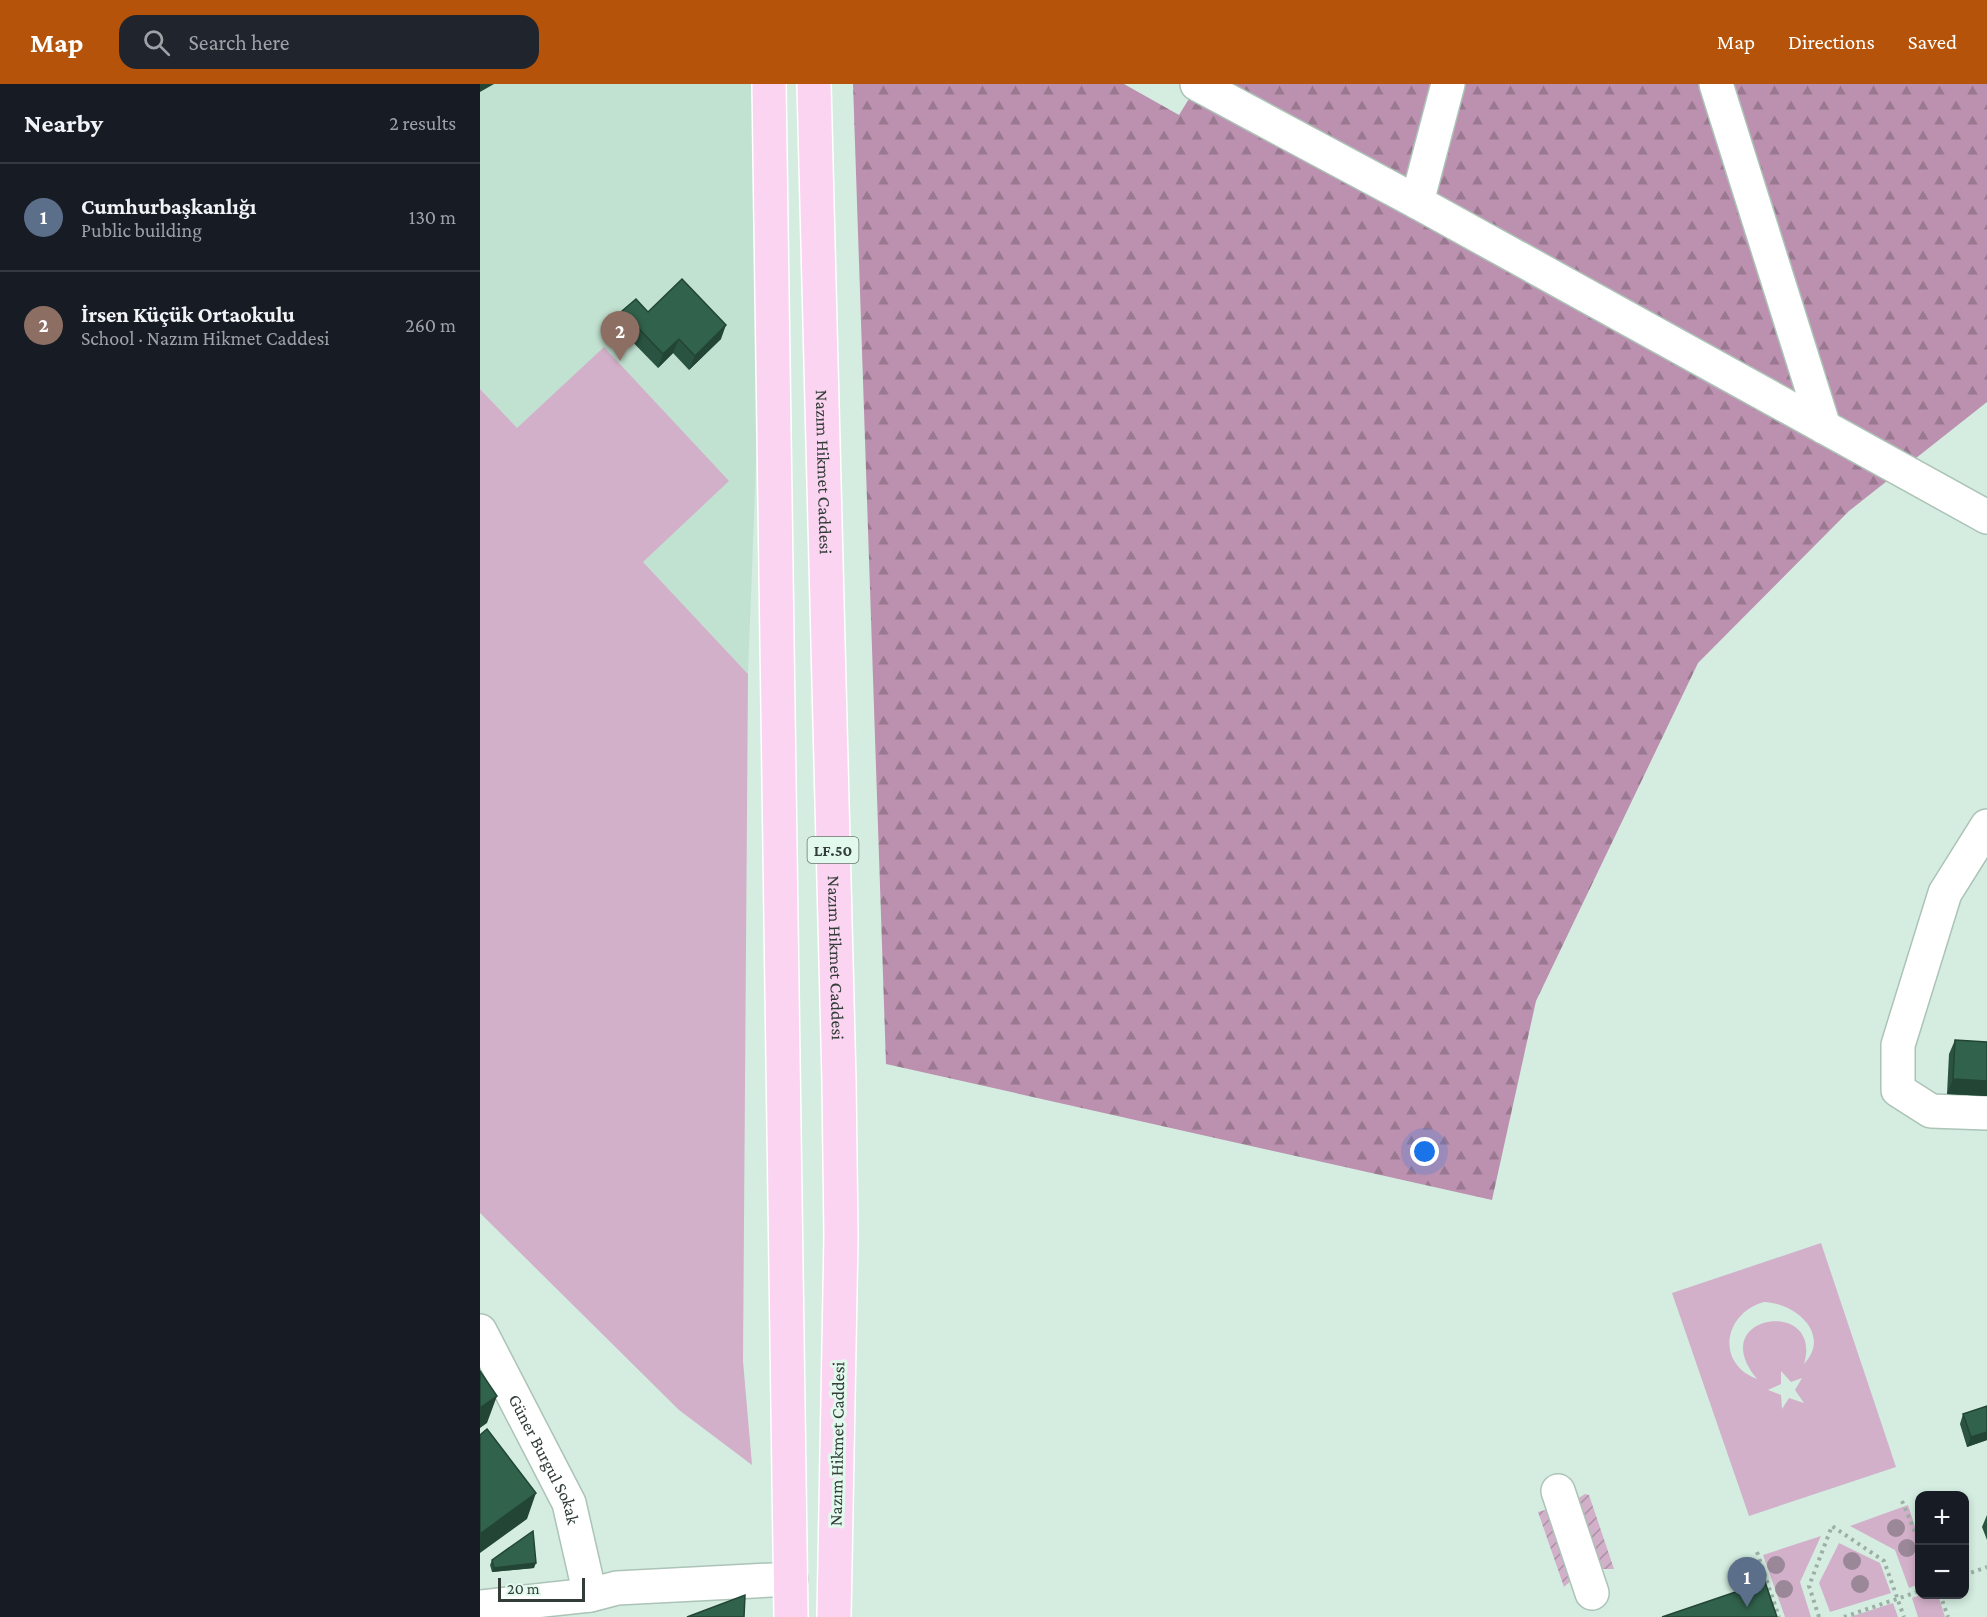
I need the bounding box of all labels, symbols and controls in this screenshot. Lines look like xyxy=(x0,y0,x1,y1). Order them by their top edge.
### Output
search box xyxy=(119,15,539,69)
icon: search xyxy=(140,26,173,59)
text: Map xyxy=(30,27,83,58)
text: Search here xyxy=(188,30,289,55)
text: Map xyxy=(1717,30,1755,54)
text: Directions xyxy=(1788,30,1875,54)
text: Saved xyxy=(1908,30,1957,54)
text: Nearby xyxy=(24,109,103,138)
text: 2 results xyxy=(389,112,456,134)
text: Cumhurbaşkanlığı xyxy=(81,194,256,219)
text: 1 xyxy=(40,206,47,228)
text: 130 m xyxy=(409,206,456,228)
text: Public building xyxy=(81,219,202,241)
text: İrsen Küçük Ortaokulu xyxy=(81,302,295,327)
pin: 2 xyxy=(600,312,640,361)
text: 2 xyxy=(38,314,49,336)
text: 260 m xyxy=(405,314,456,336)
text: School · Nazım Hikmet Caddesi xyxy=(81,327,330,349)
street label: Nazım Hikmet Caddesi xyxy=(812,389,836,555)
road number: LF.50 xyxy=(808,837,858,863)
street label: Nazım Hikmet Caddesi xyxy=(824,875,848,1041)
your location xyxy=(1410,1137,1439,1166)
street label: Nazım Hikmet Caddesi xyxy=(826,1361,848,1526)
street label: Güner Burgul Sokak xyxy=(504,1391,584,1527)
map controls xyxy=(1915,1491,1969,1599)
button: + xyxy=(1915,1491,1969,1545)
button: − xyxy=(1915,1545,1969,1599)
pin: 1 xyxy=(1728,1558,1766,1607)
scale bar xyxy=(498,1575,585,1602)
text: 20 m xyxy=(507,1580,540,1597)

